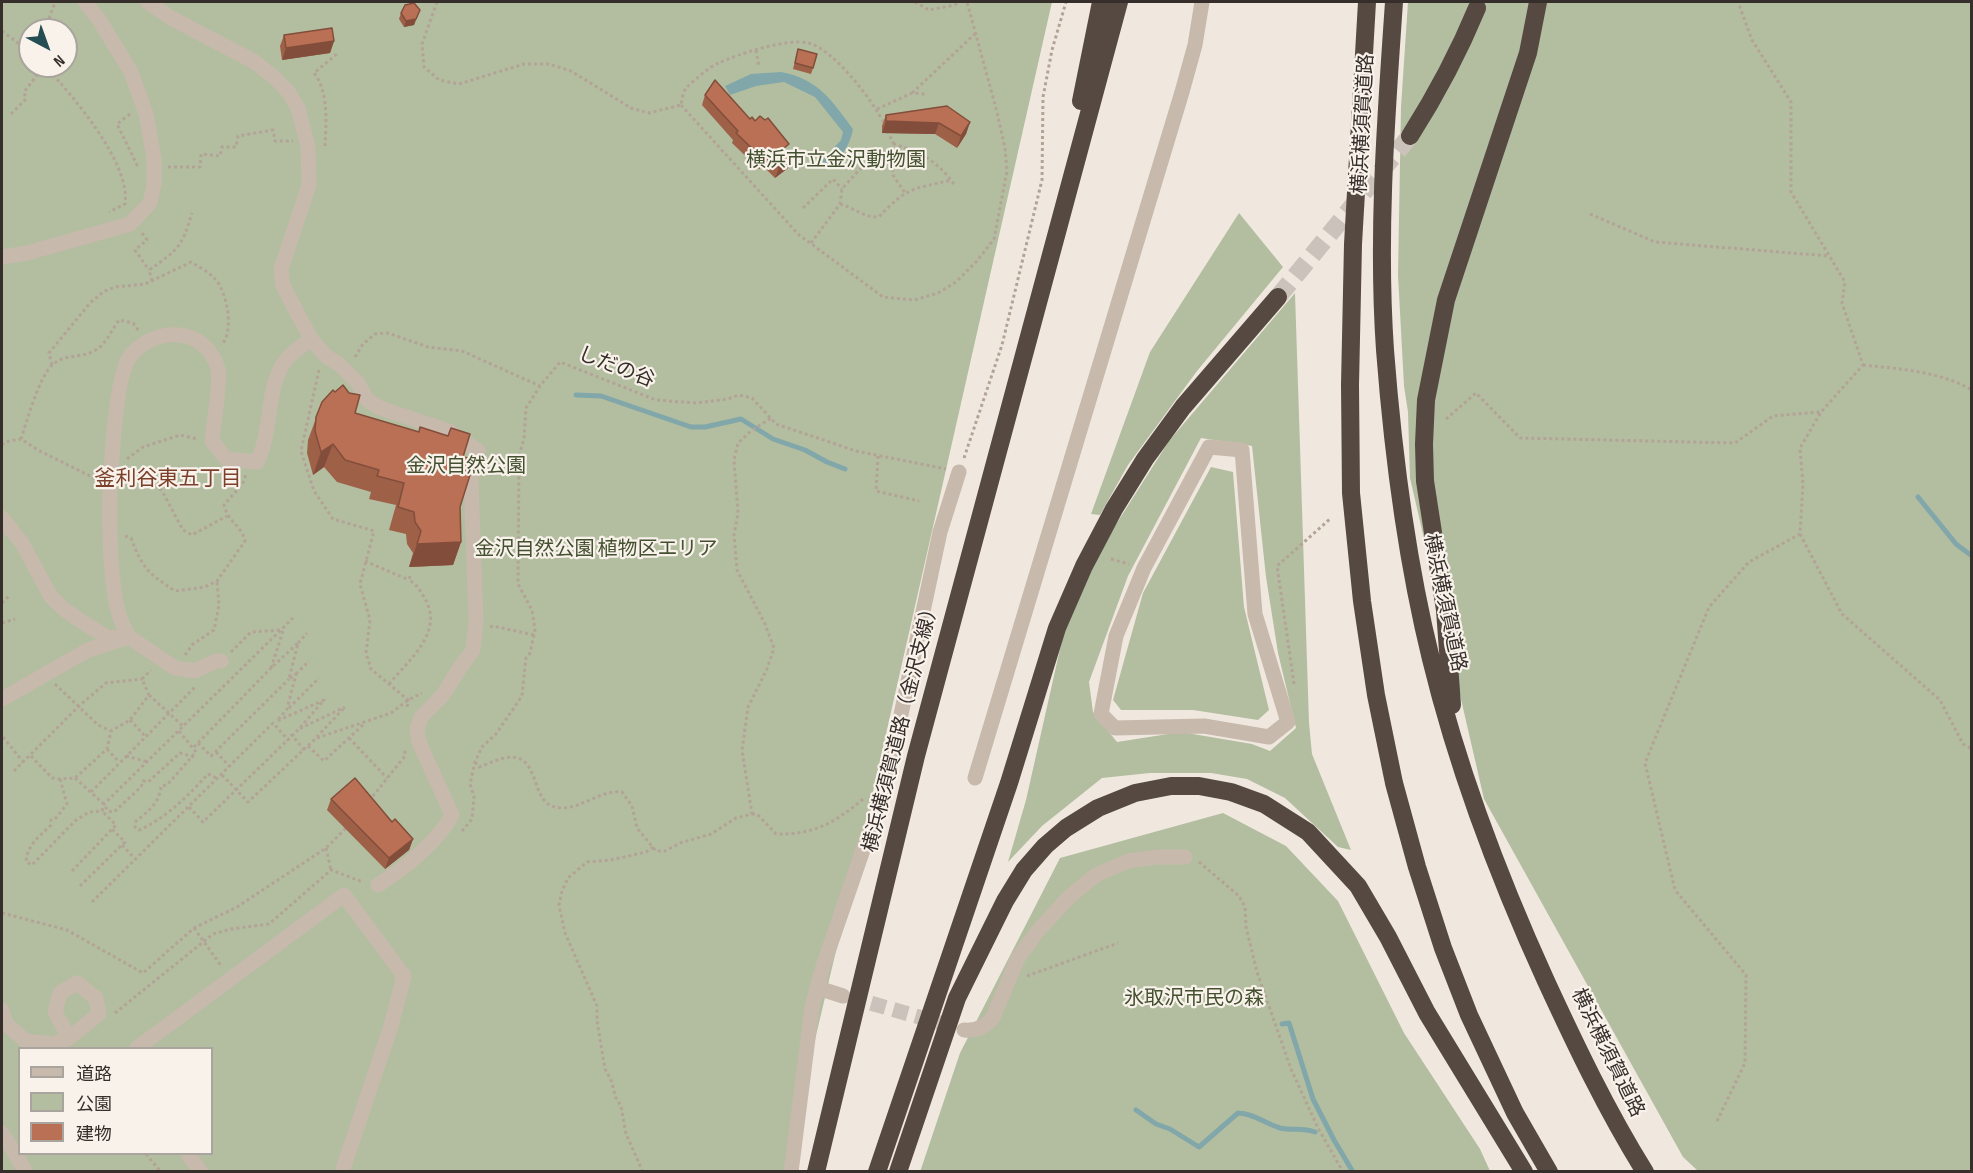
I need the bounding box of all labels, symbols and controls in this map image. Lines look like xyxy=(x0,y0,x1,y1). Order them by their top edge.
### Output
north arrow xyxy=(18,18,78,78)
text: N xyxy=(49,50,68,70)
street label: 横浜横須賀道路 xyxy=(1348,53,1380,195)
park label: 横浜市立金沢動物園 xyxy=(746,149,926,173)
street label: しだの谷 xyxy=(574,342,658,394)
park label: 金沢自然公園 xyxy=(406,455,526,479)
district label: 釜利谷東五丁目 xyxy=(95,467,241,493)
street label: 横浜横須賀道路 xyxy=(1418,532,1470,674)
park label: 金沢自然公園 植物区エリア xyxy=(474,538,718,562)
street label: 横浜横須賀道路（金沢支線） xyxy=(859,597,945,855)
street label: 横浜横須賀道路 xyxy=(1566,985,1648,1121)
park label: 氷取沢市民の森 xyxy=(1124,987,1264,1011)
legend xyxy=(18,1047,213,1155)
text: 道路 xyxy=(76,1064,112,1085)
text: 公園 xyxy=(76,1094,112,1115)
text: 建物 xyxy=(76,1124,112,1145)

